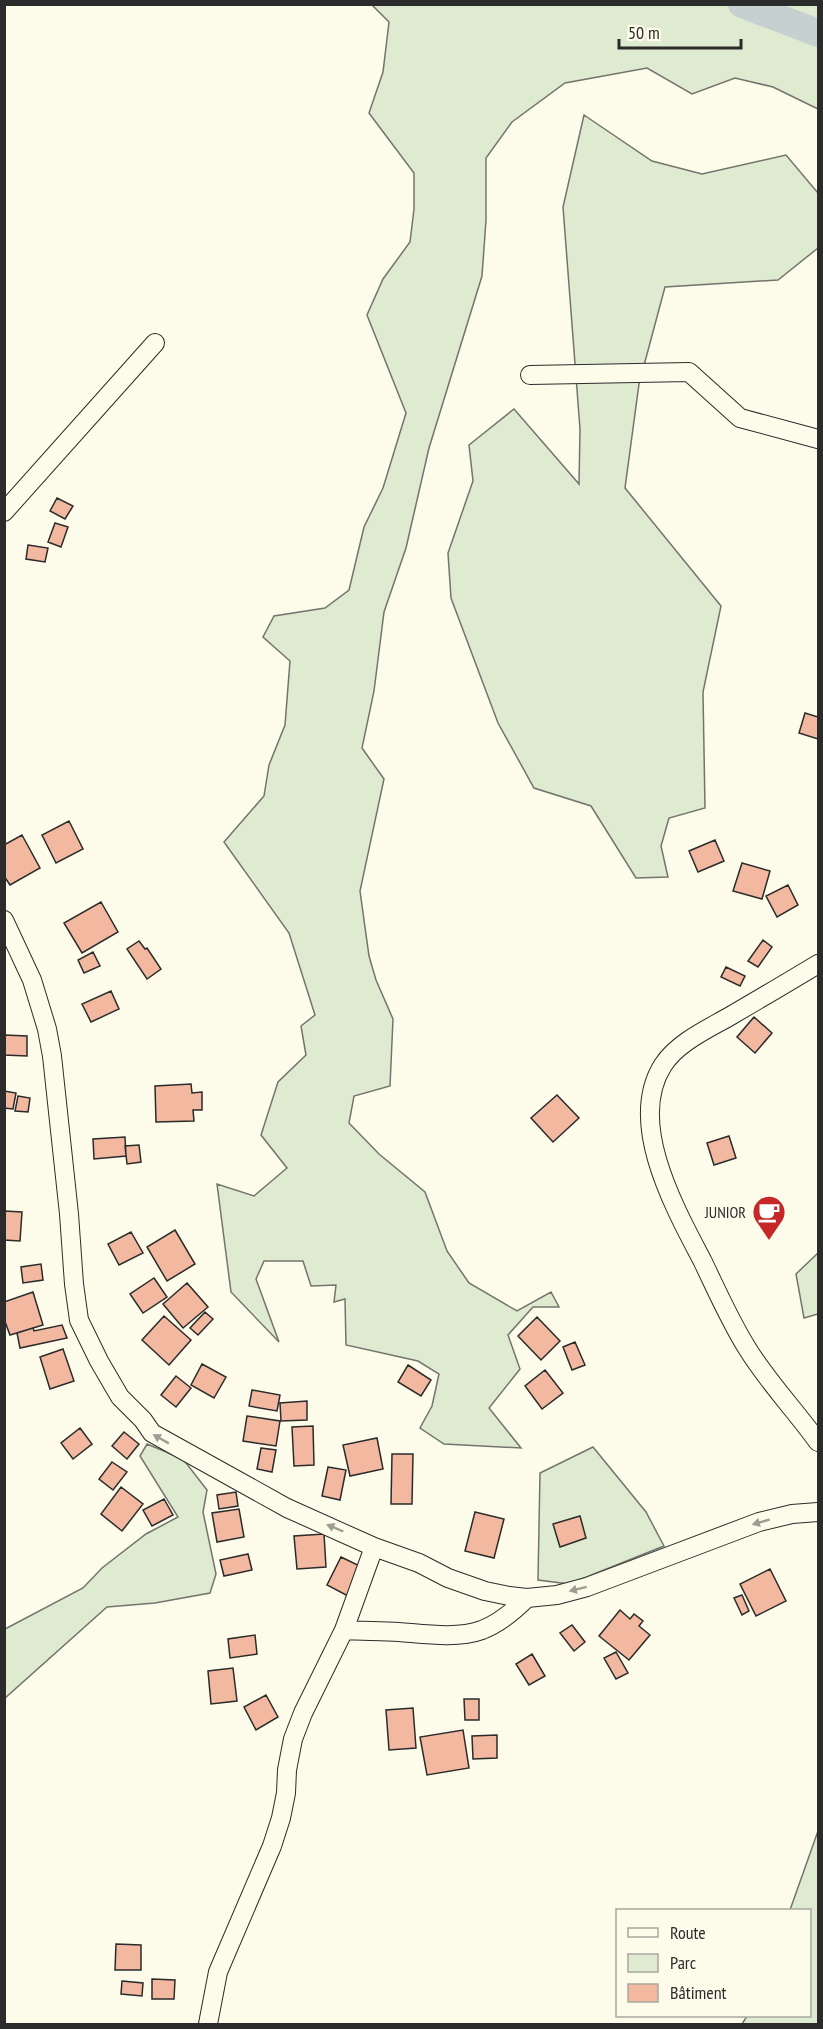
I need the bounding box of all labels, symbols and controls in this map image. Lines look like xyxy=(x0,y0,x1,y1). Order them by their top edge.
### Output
scale bar xyxy=(619,12,740,50)
text: 50 m xyxy=(628,21,660,44)
cafe icon: JUNIOR xyxy=(751,1194,787,1241)
place label: JUNIOR xyxy=(704,1202,746,1222)
one-way arrow xyxy=(153,1434,170,1444)
one-way arrow xyxy=(752,1518,770,1527)
one-way arrow xyxy=(325,1523,343,1533)
one-way arrow xyxy=(569,1585,587,1595)
legend xyxy=(616,1909,811,2017)
text: Route xyxy=(670,1921,706,1944)
text: Parc xyxy=(670,1951,697,1974)
text: Bâtiment xyxy=(670,1981,727,2004)

